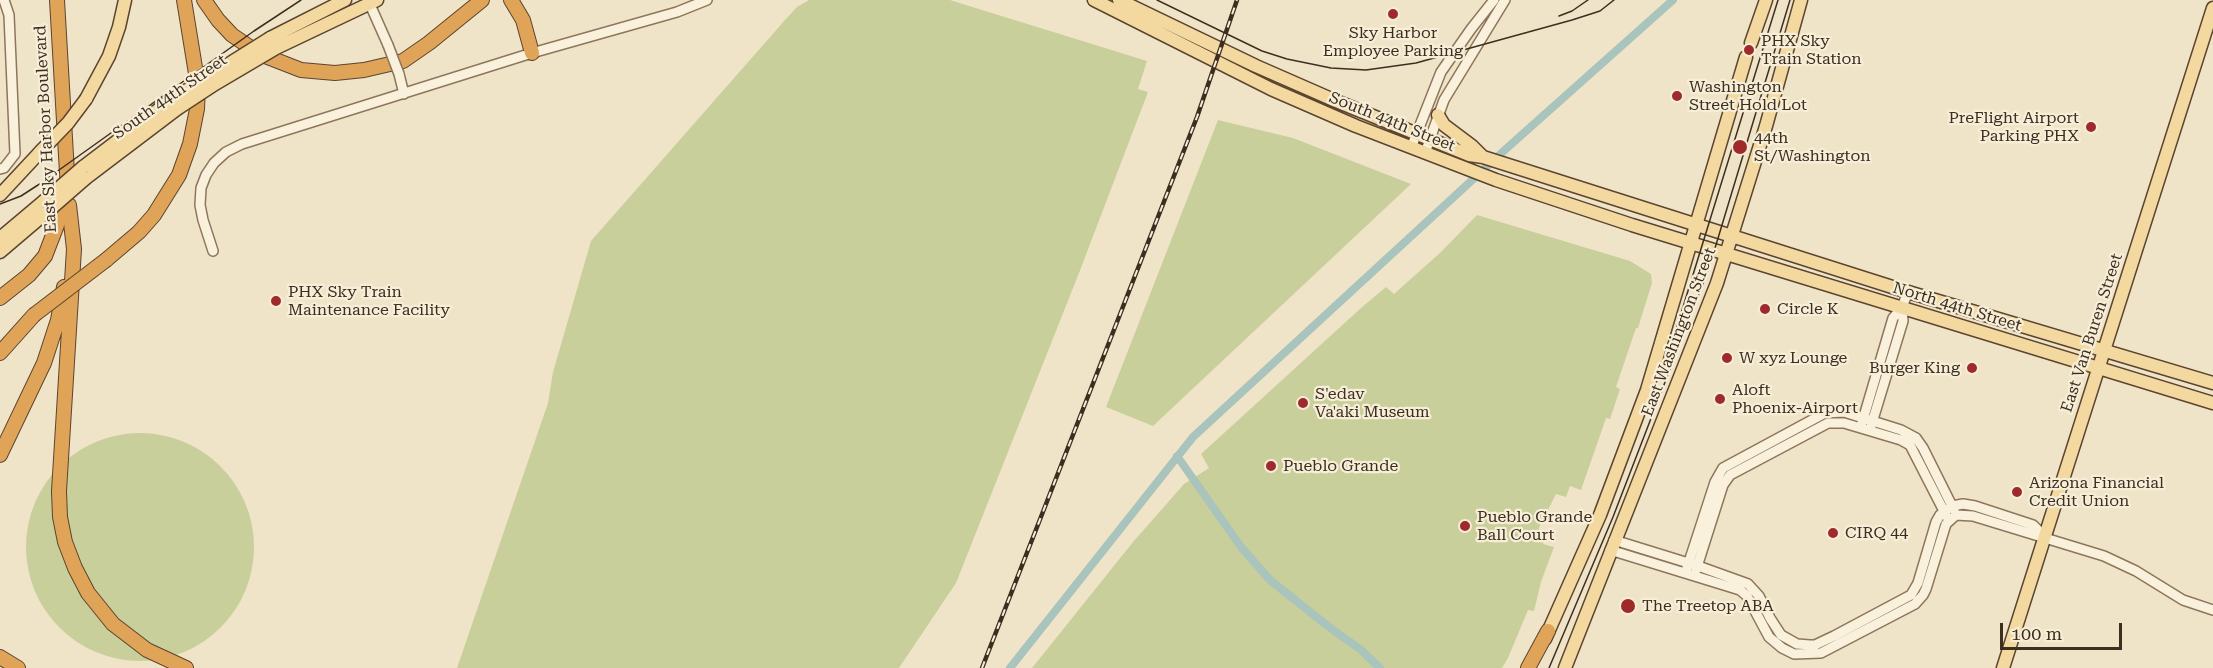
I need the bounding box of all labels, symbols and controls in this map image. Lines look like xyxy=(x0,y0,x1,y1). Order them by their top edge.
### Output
marker: Sky Harbor Employee Parking xyxy=(1386,7,1400,21)
place label: Sky Harbor Employee Parking xyxy=(1323,23,1463,61)
street label: East Sky Harbor Boulevard xyxy=(31,25,61,233)
place label: PHX Sky Train Station xyxy=(1761,31,1862,69)
marker: PHX Sky Train Station xyxy=(1742,43,1756,57)
street label: South 44th Street xyxy=(109,51,231,143)
place label: Washington Street Hold Lot xyxy=(1689,77,1807,115)
street label: South 44th Street xyxy=(1326,88,1458,156)
marker: Washington Street Hold Lot xyxy=(1670,89,1684,103)
place label: PreFlight Airport Parking PHX xyxy=(1948,108,2079,146)
marker: PreFlight Airport Parking PHX xyxy=(2084,120,2098,134)
place label: 44th St/Washington xyxy=(1754,128,1871,166)
marker: 44th St/Washington xyxy=(1731,138,1749,156)
street label: East Washington Street xyxy=(1638,245,1720,419)
street label: East Van Buren Street xyxy=(2057,251,2127,415)
street label: North 44th Street xyxy=(1890,278,2024,336)
place label: PHX Sky Train Maintenance Facility xyxy=(288,282,450,320)
marker: PHX Sky Train Maintenance Facility xyxy=(269,294,283,308)
place label: Circle K xyxy=(1777,299,1839,319)
marker: Circle K xyxy=(1758,302,1772,316)
place label: W xyz Lounge xyxy=(1739,348,1847,368)
marker: W xyz Lounge xyxy=(1720,351,1734,365)
place label: Burger King xyxy=(1869,358,1960,378)
marker: Burger King xyxy=(1965,361,1979,375)
place label: Aloft Phoenix-Airport xyxy=(1732,380,1858,418)
place label: S'edav Va'aki Museum xyxy=(1315,384,1430,422)
marker: Aloft Phoenix-Airport xyxy=(1713,392,1727,406)
marker: S'edav Va'aki Museum xyxy=(1296,396,1310,410)
place label: Pueblo Grande xyxy=(1283,456,1398,476)
marker: Pueblo Grande xyxy=(1264,459,1278,473)
place label: Arizona Financial Credit Union xyxy=(2029,473,2164,511)
marker: Arizona Financial Credit Union xyxy=(2010,485,2024,499)
place label: Pueblo Grande Ball Court xyxy=(1477,507,1592,545)
marker: Pueblo Grande Ball Court xyxy=(1458,519,1472,533)
place label: CIRQ 44 xyxy=(1845,523,1908,543)
marker: CIRQ 44 xyxy=(1826,526,1840,540)
place label: The Treetop ABA xyxy=(1642,596,1774,616)
marker: The Treetop ABA xyxy=(1619,597,1637,615)
scale bar xyxy=(2003,611,2124,649)
text: 100 m xyxy=(2011,623,2062,644)

